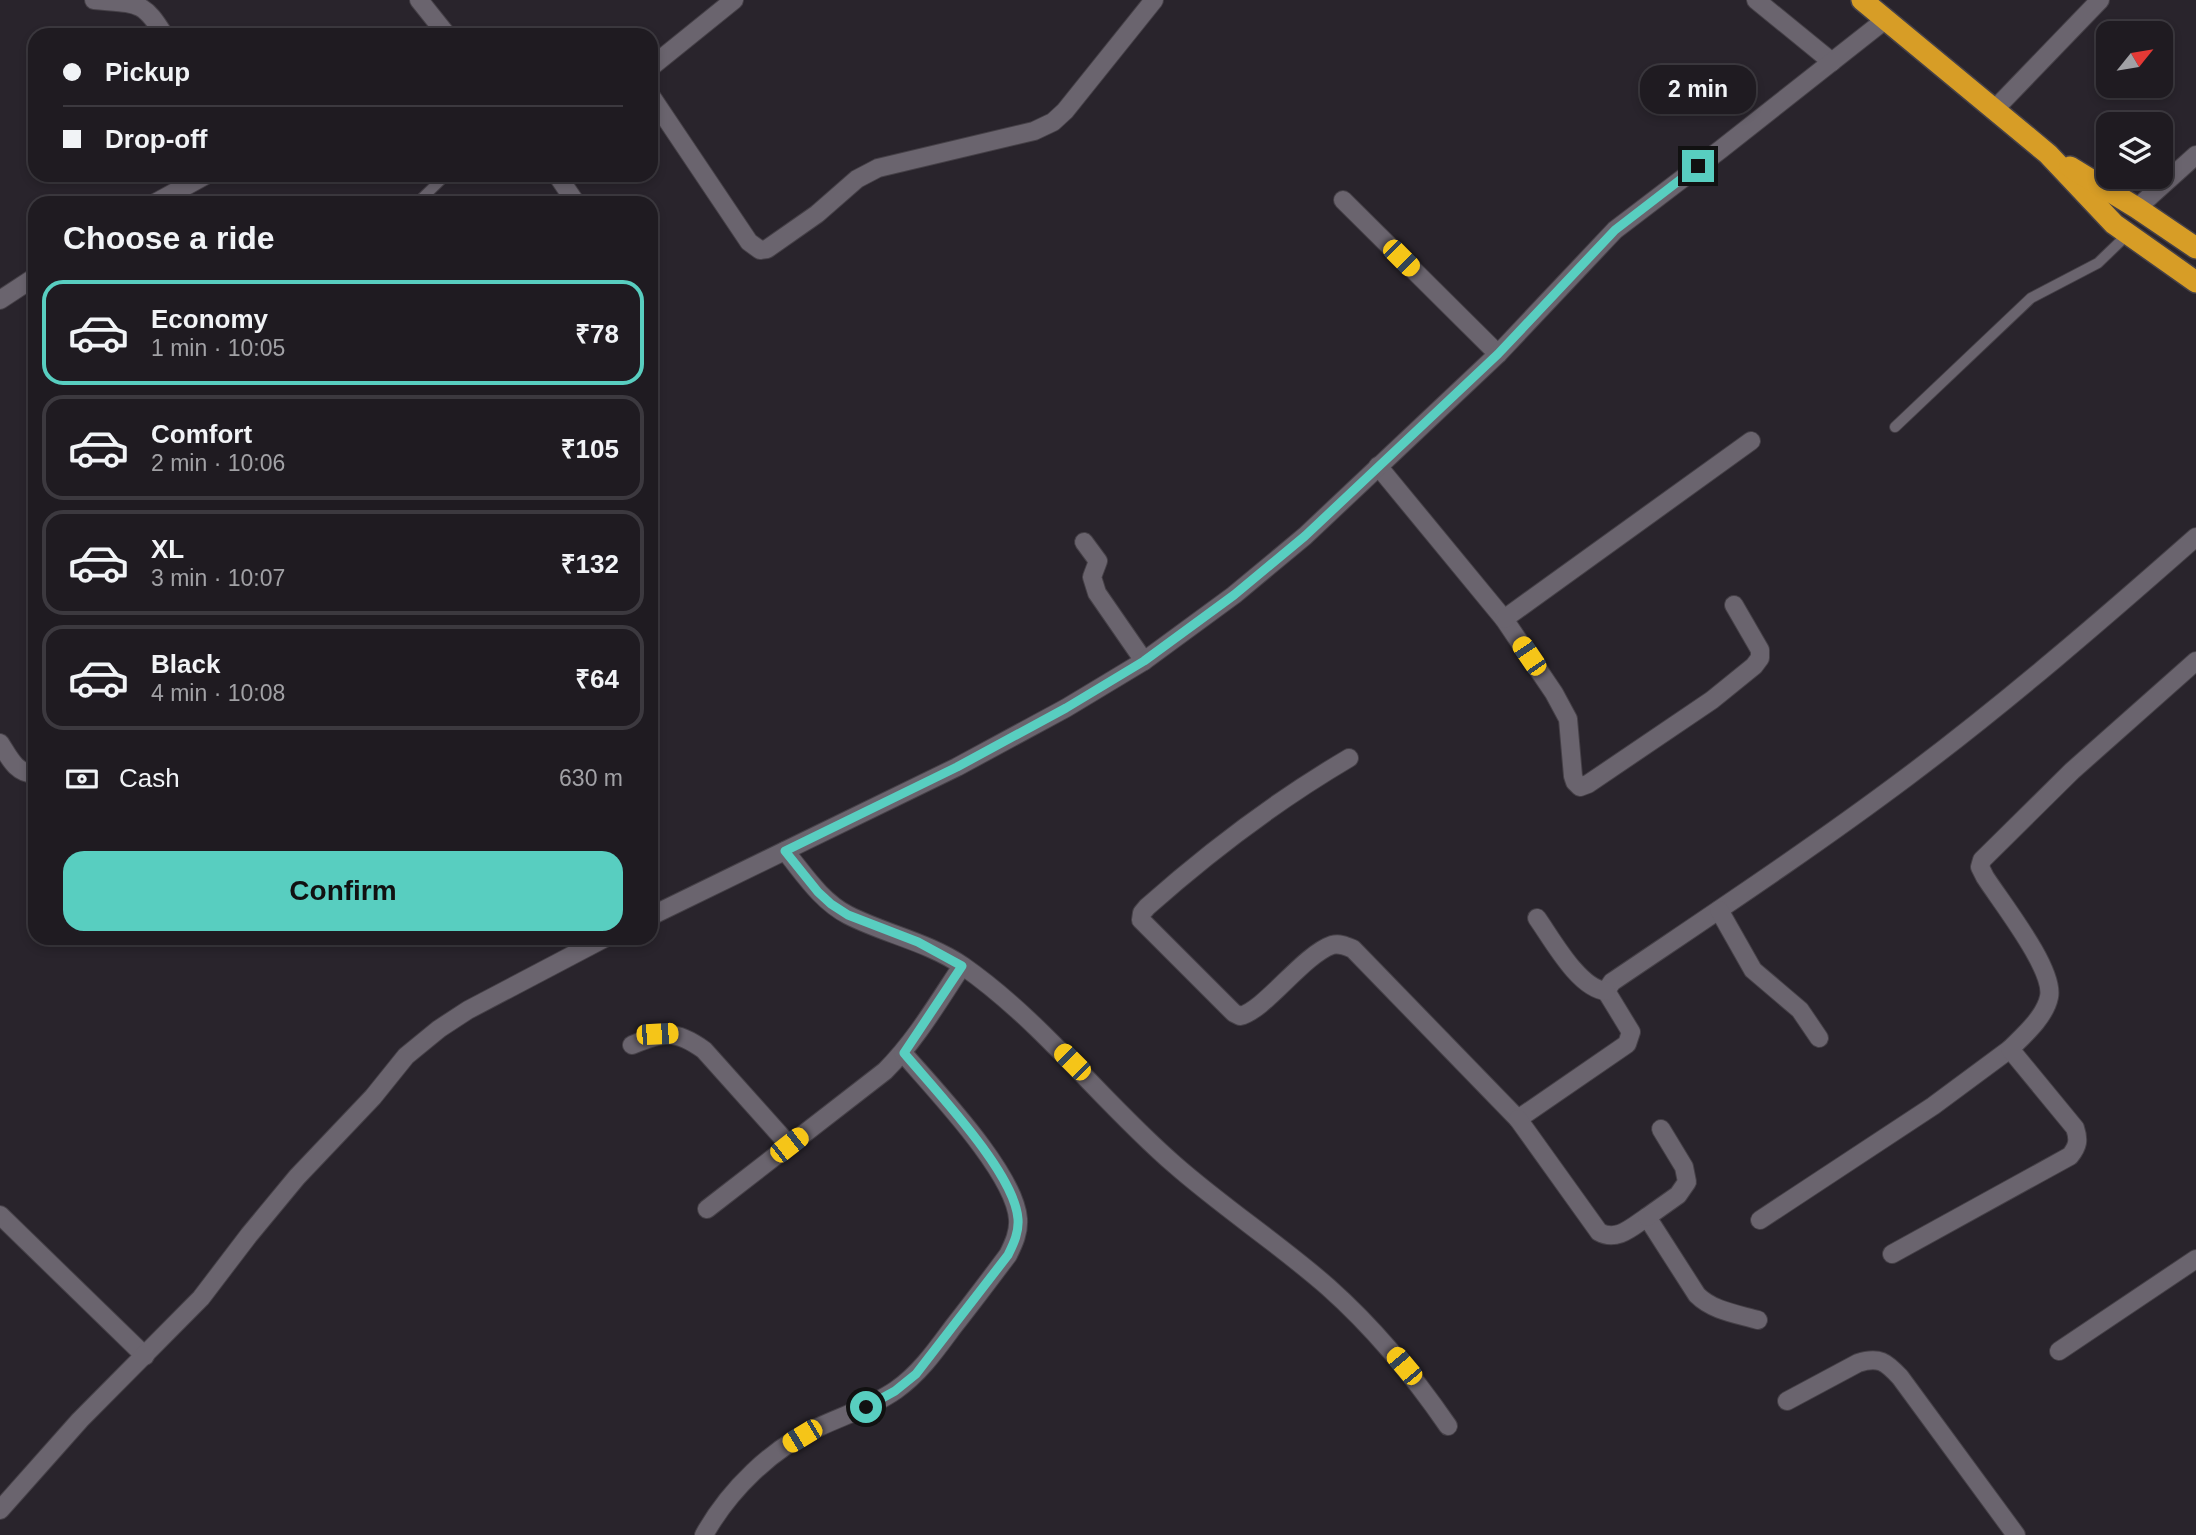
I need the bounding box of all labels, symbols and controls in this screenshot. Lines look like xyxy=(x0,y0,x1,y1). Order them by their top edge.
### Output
north arrow xyxy=(2096,21,2174,98)
map controls xyxy=(2096,21,2173,189)
text: Pickup xyxy=(105,57,190,87)
callout: 2 min xyxy=(1640,64,1756,114)
text: 2 min xyxy=(1668,76,1728,102)
button: layers xyxy=(2096,112,2173,189)
text: Drop-off xyxy=(105,124,208,154)
route end xyxy=(1682,150,1714,182)
text: Choose a ride xyxy=(63,220,275,256)
car xyxy=(1379,236,1424,280)
icon: car xyxy=(67,301,130,364)
text: Economy xyxy=(151,304,268,334)
text: ₹78 xyxy=(575,319,619,349)
text: 1 min · 10:05 xyxy=(151,335,285,361)
icon: car xyxy=(67,416,130,479)
text: Comfort xyxy=(151,419,252,449)
text: ₹105 xyxy=(561,434,619,464)
text: 2 min · 10:06 xyxy=(151,450,285,476)
icon: car xyxy=(67,531,130,594)
text: XL xyxy=(151,534,184,564)
text: ₹132 xyxy=(561,549,619,579)
text: 3 min · 10:07 xyxy=(151,565,285,591)
car xyxy=(1509,633,1550,679)
icon: car xyxy=(67,646,130,709)
text: Black xyxy=(151,649,220,679)
text: ₹64 xyxy=(575,664,619,694)
text: 4 min · 10:08 xyxy=(151,680,285,706)
icon: cash xyxy=(63,760,101,798)
text: Cash xyxy=(119,763,180,793)
text: 630 m xyxy=(559,765,623,791)
button: Confirm xyxy=(63,851,623,931)
car xyxy=(636,1022,679,1046)
car xyxy=(1050,1040,1095,1084)
car xyxy=(766,1124,813,1166)
car xyxy=(1383,1343,1426,1389)
route start xyxy=(850,1391,882,1423)
car xyxy=(779,1416,826,1456)

